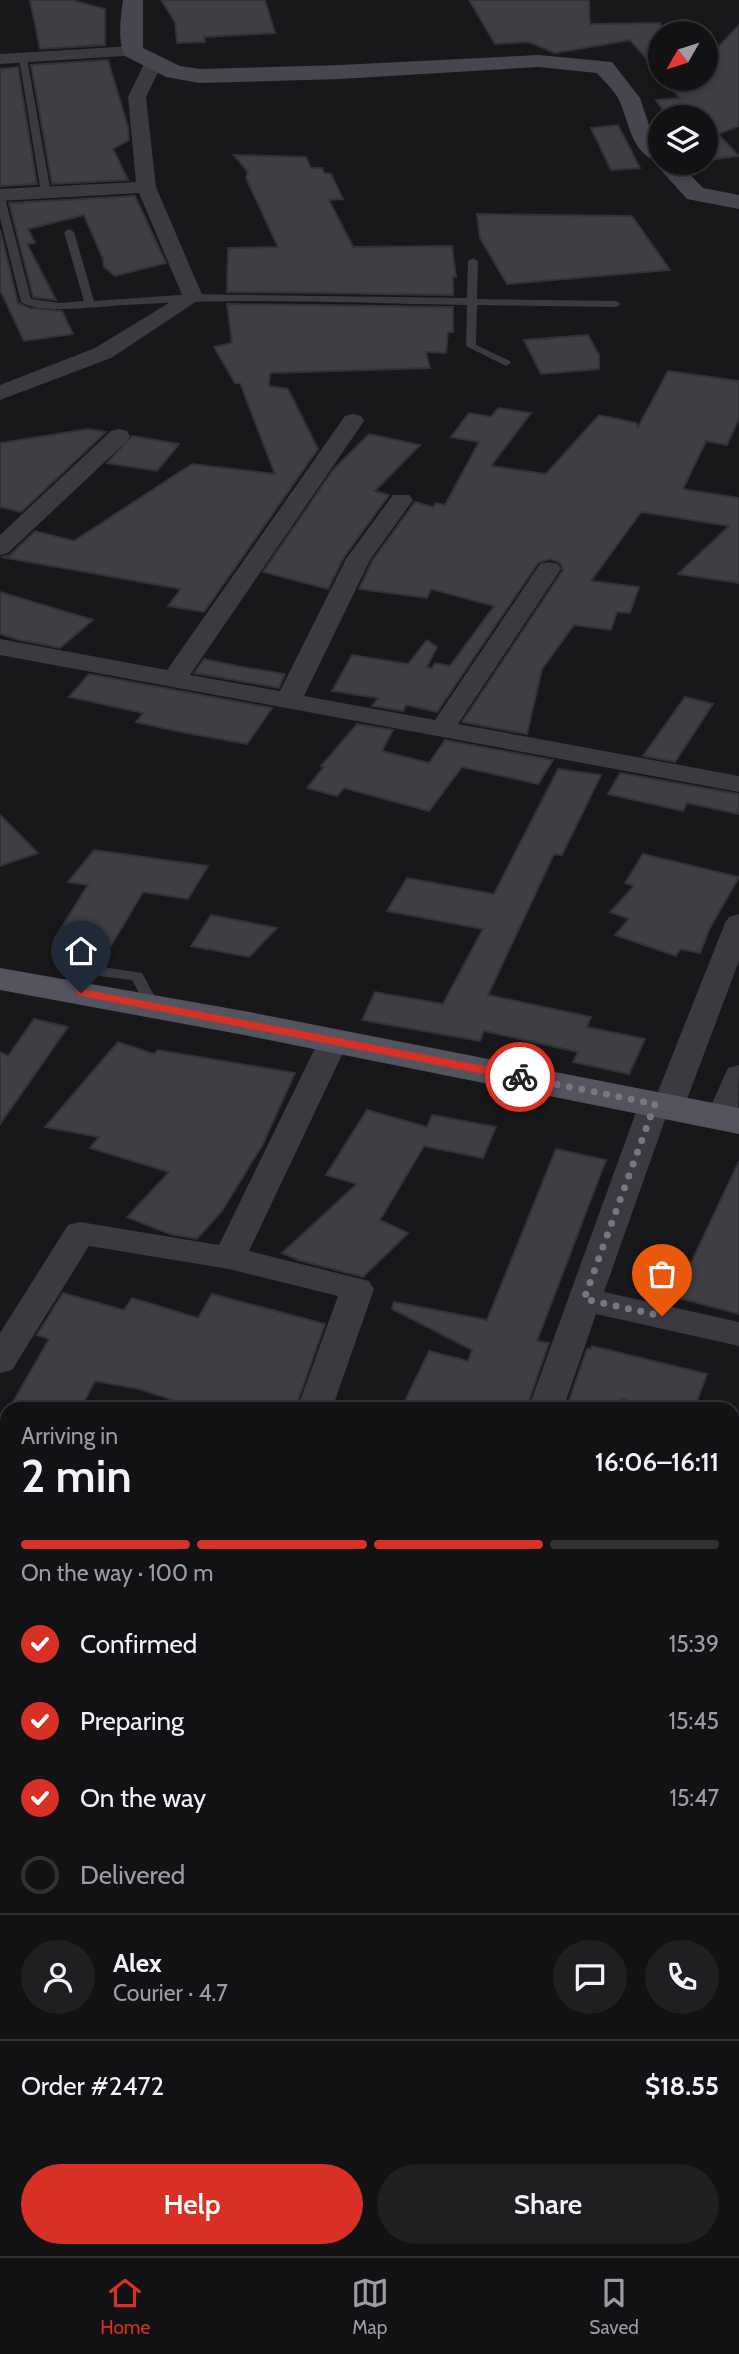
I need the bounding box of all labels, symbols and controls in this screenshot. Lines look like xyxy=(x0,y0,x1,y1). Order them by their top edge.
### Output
north arrow xyxy=(648,21,718,91)
map controls xyxy=(648,21,718,175)
button: layers xyxy=(648,105,718,175)
pin xyxy=(51,921,111,993)
icon: home xyxy=(62,932,100,970)
courier xyxy=(485,1042,555,1112)
icon: bike xyxy=(501,1058,539,1096)
pin xyxy=(632,1244,692,1316)
icon: bag xyxy=(643,1255,681,1293)
text: Arriving in xyxy=(21,1422,118,1450)
text: 16:06–16:11 xyxy=(595,1446,719,1478)
text: 2 min xyxy=(21,1448,132,1504)
text: On the way · 100 m xyxy=(21,1559,213,1587)
icon: check xyxy=(21,1625,59,1663)
text: Confirmed xyxy=(80,1628,197,1660)
text: 15:39 xyxy=(669,1630,719,1658)
icon: check xyxy=(21,1702,59,1740)
text: Preparing xyxy=(80,1705,184,1737)
text: 15:45 xyxy=(669,1707,719,1735)
icon: check xyxy=(21,1779,59,1817)
text: On the way xyxy=(80,1782,206,1814)
text: 15:47 xyxy=(669,1784,719,1812)
text: Delivered xyxy=(80,1859,185,1891)
button: person xyxy=(21,1940,95,2014)
button: chat xyxy=(553,1940,627,2014)
button: phone xyxy=(645,1940,719,2014)
text: Alex xyxy=(113,1947,162,1979)
text: Courier · 4.7 xyxy=(113,1979,228,2007)
text: Order #2472 xyxy=(21,2070,164,2102)
text: $18.55 xyxy=(645,2070,719,2102)
button: Help xyxy=(21,2164,363,2244)
button: Share xyxy=(377,2164,719,2244)
tab: Home xyxy=(100,2274,150,2339)
tab: Map xyxy=(351,2274,389,2339)
tab: Saved xyxy=(589,2274,639,2339)

